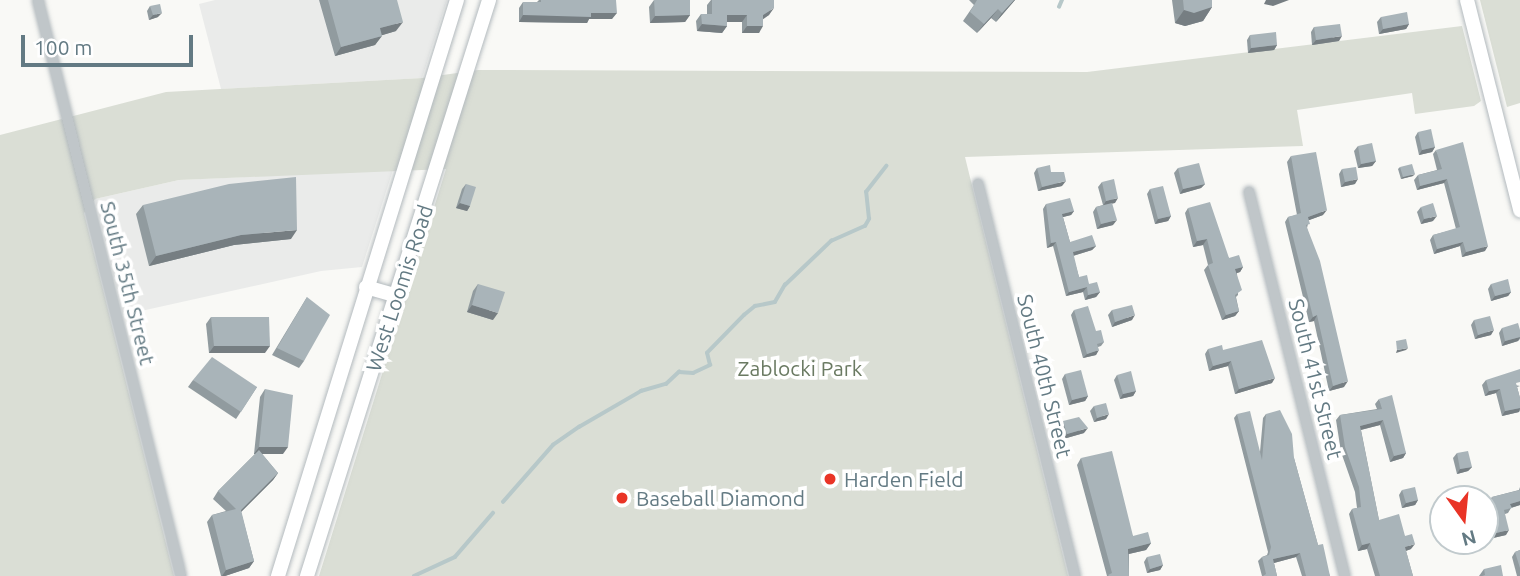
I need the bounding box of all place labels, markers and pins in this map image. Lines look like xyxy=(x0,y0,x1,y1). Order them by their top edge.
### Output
place label: Harden Field xyxy=(844,466,964,492)
marker: Harden Field xyxy=(822,471,838,487)
place label: Baseball Diamond xyxy=(636,485,805,511)
marker: Baseball Diamond xyxy=(614,490,630,506)

